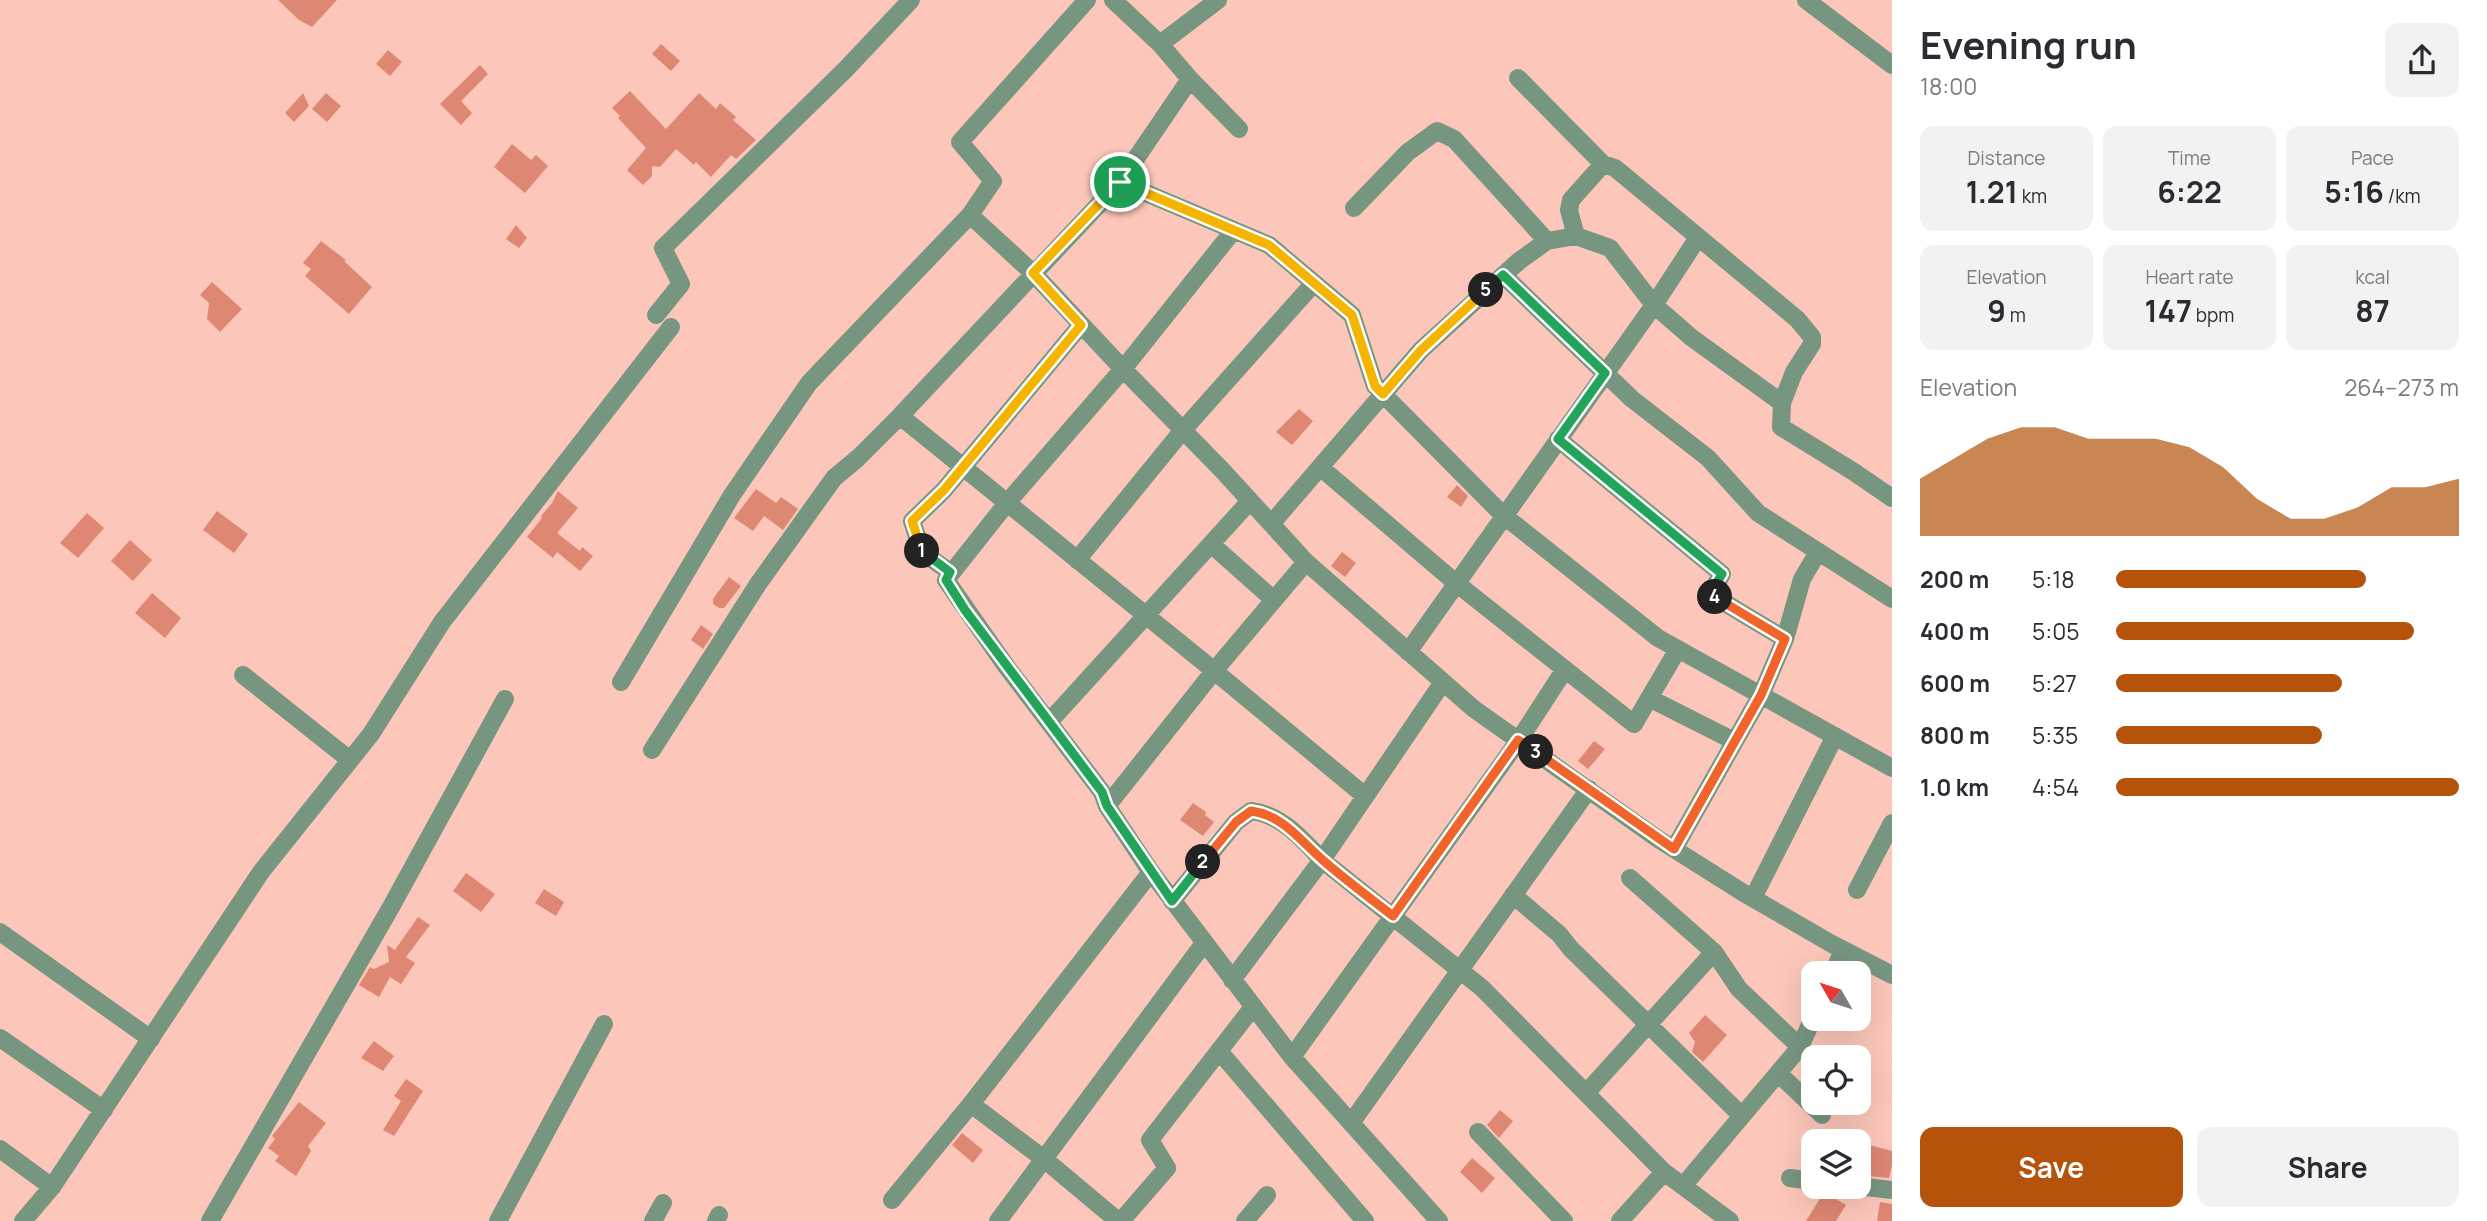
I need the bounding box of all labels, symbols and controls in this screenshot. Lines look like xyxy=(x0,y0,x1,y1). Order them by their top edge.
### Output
text: Evening run xyxy=(1920,18,2137,70)
button: share xyxy=(2385,23,2459,97)
text: 18:00 xyxy=(1920,70,1977,102)
text: Distance xyxy=(1968,145,2045,171)
text: Time xyxy=(2168,145,2211,171)
text: Pace xyxy=(2351,145,2394,171)
pin xyxy=(1090,152,1150,212)
icon: arrive xyxy=(1101,163,1139,201)
text: 1.21 xyxy=(1966,171,2018,212)
text: 6:22 xyxy=(2157,171,2222,212)
text: 5:16 xyxy=(2324,171,2384,212)
text: km xyxy=(2018,183,2047,209)
text: /km xyxy=(2384,183,2421,209)
text: Elevation xyxy=(1966,264,2047,290)
text: Heart rate xyxy=(2145,264,2234,290)
text: kcal xyxy=(2355,264,2390,290)
pin: 5 xyxy=(1468,272,1504,308)
text: 5 xyxy=(1480,276,1491,302)
text: 9 xyxy=(1987,290,2006,331)
text: 147 xyxy=(2145,290,2192,331)
text: 87 xyxy=(2355,290,2390,331)
text: m xyxy=(2006,302,2026,328)
text: bpm xyxy=(2192,302,2234,328)
text: Elevation xyxy=(1920,371,2017,403)
text: 264–273 m xyxy=(2344,371,2459,403)
pin: 1 xyxy=(904,534,940,568)
text: 1 xyxy=(917,537,926,563)
text: 200 m xyxy=(1920,563,1989,595)
text: 5:18 xyxy=(2032,563,2074,595)
pin: 4 xyxy=(1698,580,1732,614)
text: 4 xyxy=(1709,583,1720,609)
text: 400 m xyxy=(1920,615,1990,647)
text: 5:05 xyxy=(2032,615,2079,647)
text: 600 m xyxy=(1920,667,1990,699)
text: 5:27 xyxy=(2032,667,2077,699)
text: 800 m xyxy=(1920,719,1990,751)
text: 5:35 xyxy=(2032,719,2078,751)
pin: 3 xyxy=(1518,734,1554,770)
text: 3 xyxy=(1530,738,1541,764)
text: 1.0 km xyxy=(1920,771,1989,803)
text: 4:54 xyxy=(2032,771,2079,803)
pin: 2 xyxy=(1186,844,1220,880)
text: 2 xyxy=(1197,848,1208,874)
north arrow xyxy=(1801,961,1871,1031)
map controls xyxy=(1801,961,1871,1199)
button: locate xyxy=(1801,1045,1871,1115)
button: Save xyxy=(1920,1127,2183,1207)
button: Share xyxy=(2197,1127,2459,1207)
button: layers xyxy=(1801,1129,1871,1199)

